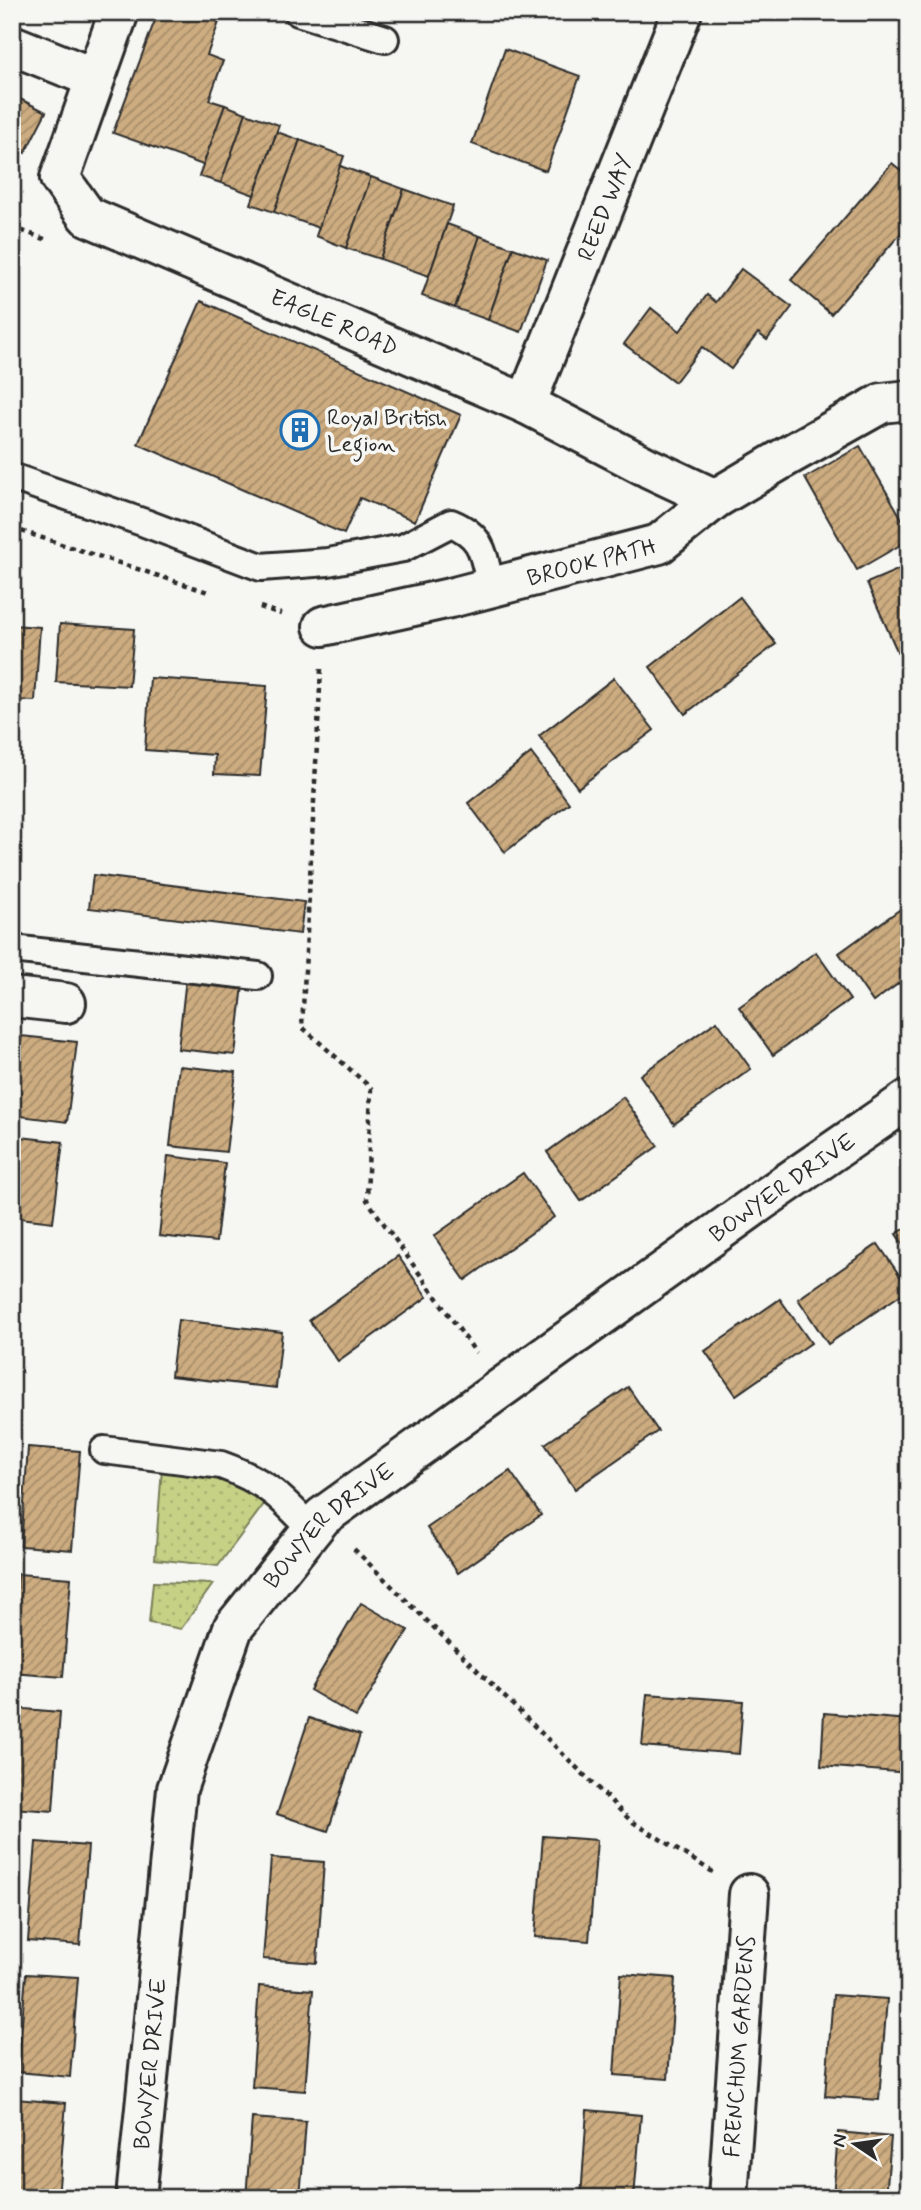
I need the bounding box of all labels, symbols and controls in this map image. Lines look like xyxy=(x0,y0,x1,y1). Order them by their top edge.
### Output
street label: REED WAY xyxy=(571,150,641,266)
street label: EAGLE ROAD xyxy=(265,283,402,364)
place label: Royal British Legion xyxy=(327,404,447,462)
building icon: Royal British Legion xyxy=(279,409,321,451)
street label: BROOK PATH xyxy=(524,532,660,595)
street label: BOWYER DRIVE xyxy=(704,1127,862,1250)
street label: BOWYER DRIVE xyxy=(258,1457,401,1595)
street label: FRENCHUM GARDENS xyxy=(718,1934,763,2159)
street label: BOWYER DRIVE xyxy=(128,1977,175,2151)
north arrow xyxy=(820,2108,890,2178)
text: N xyxy=(826,2132,854,2149)

